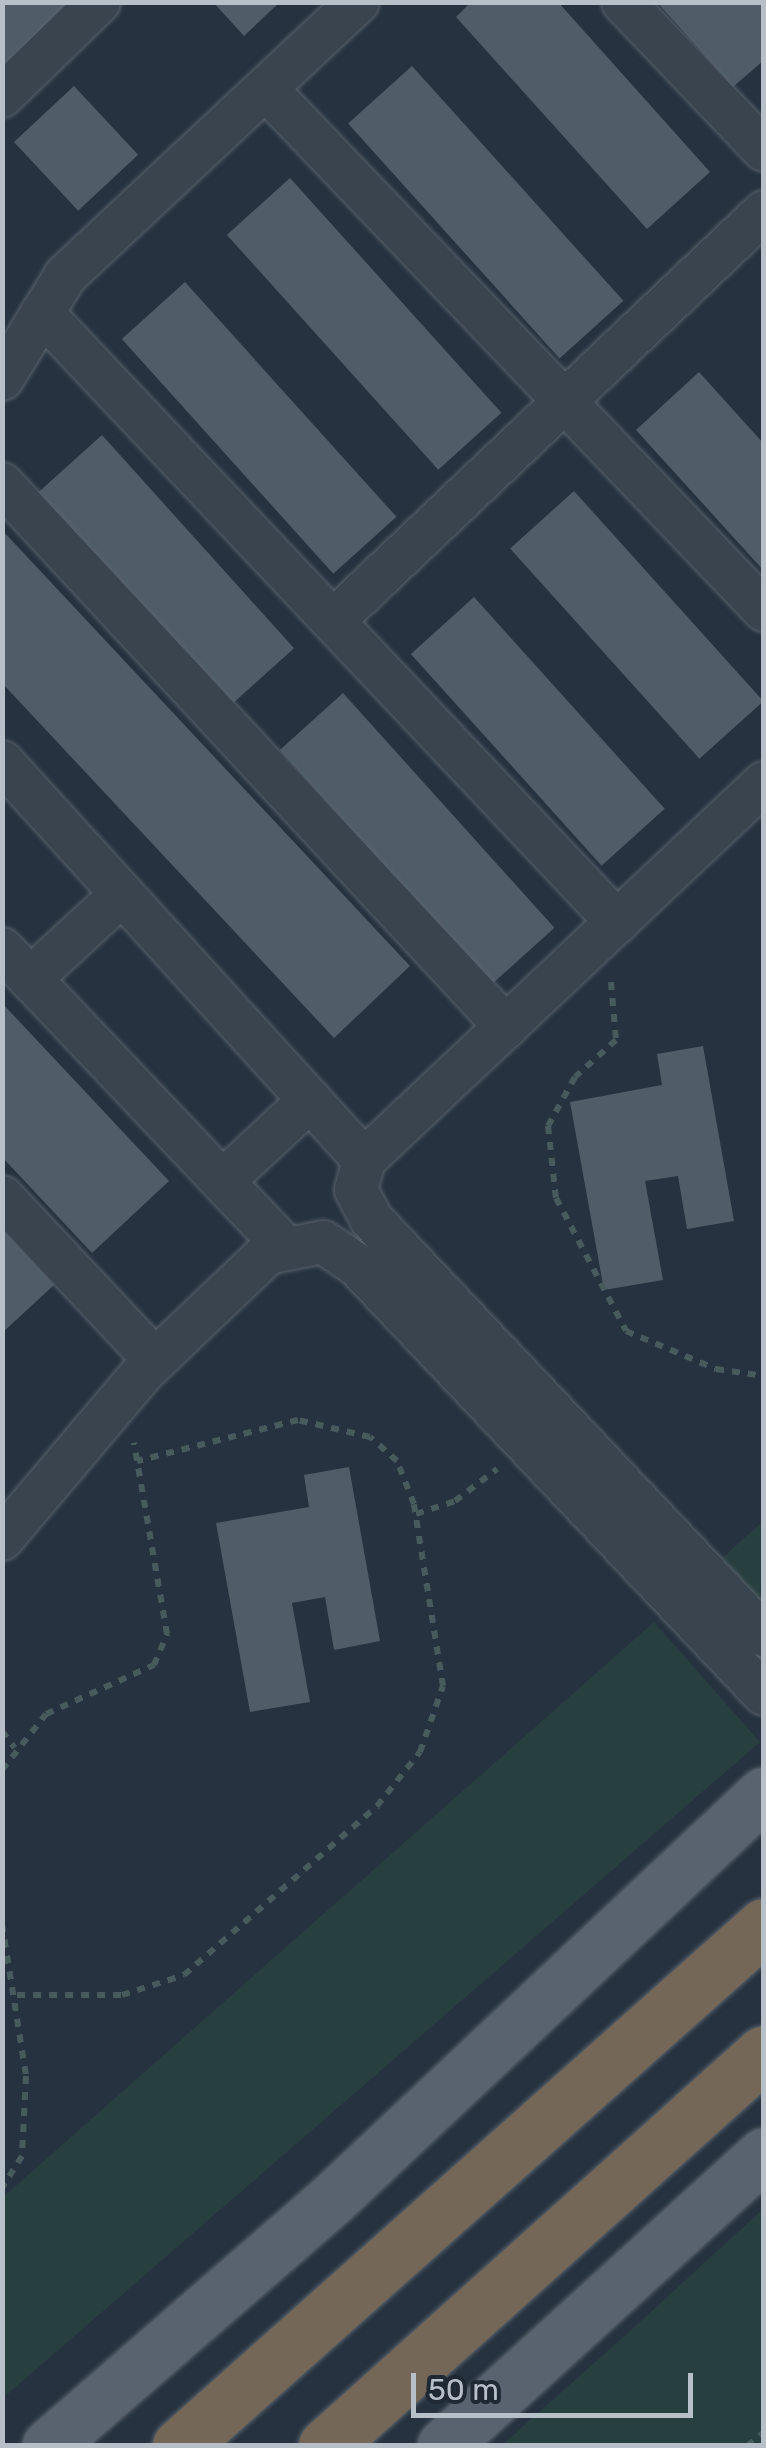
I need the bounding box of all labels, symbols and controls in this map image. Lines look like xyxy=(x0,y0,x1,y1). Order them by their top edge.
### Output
scale bar xyxy=(416,2353,698,2415)
text: 50 m xyxy=(428,2372,499,2408)

